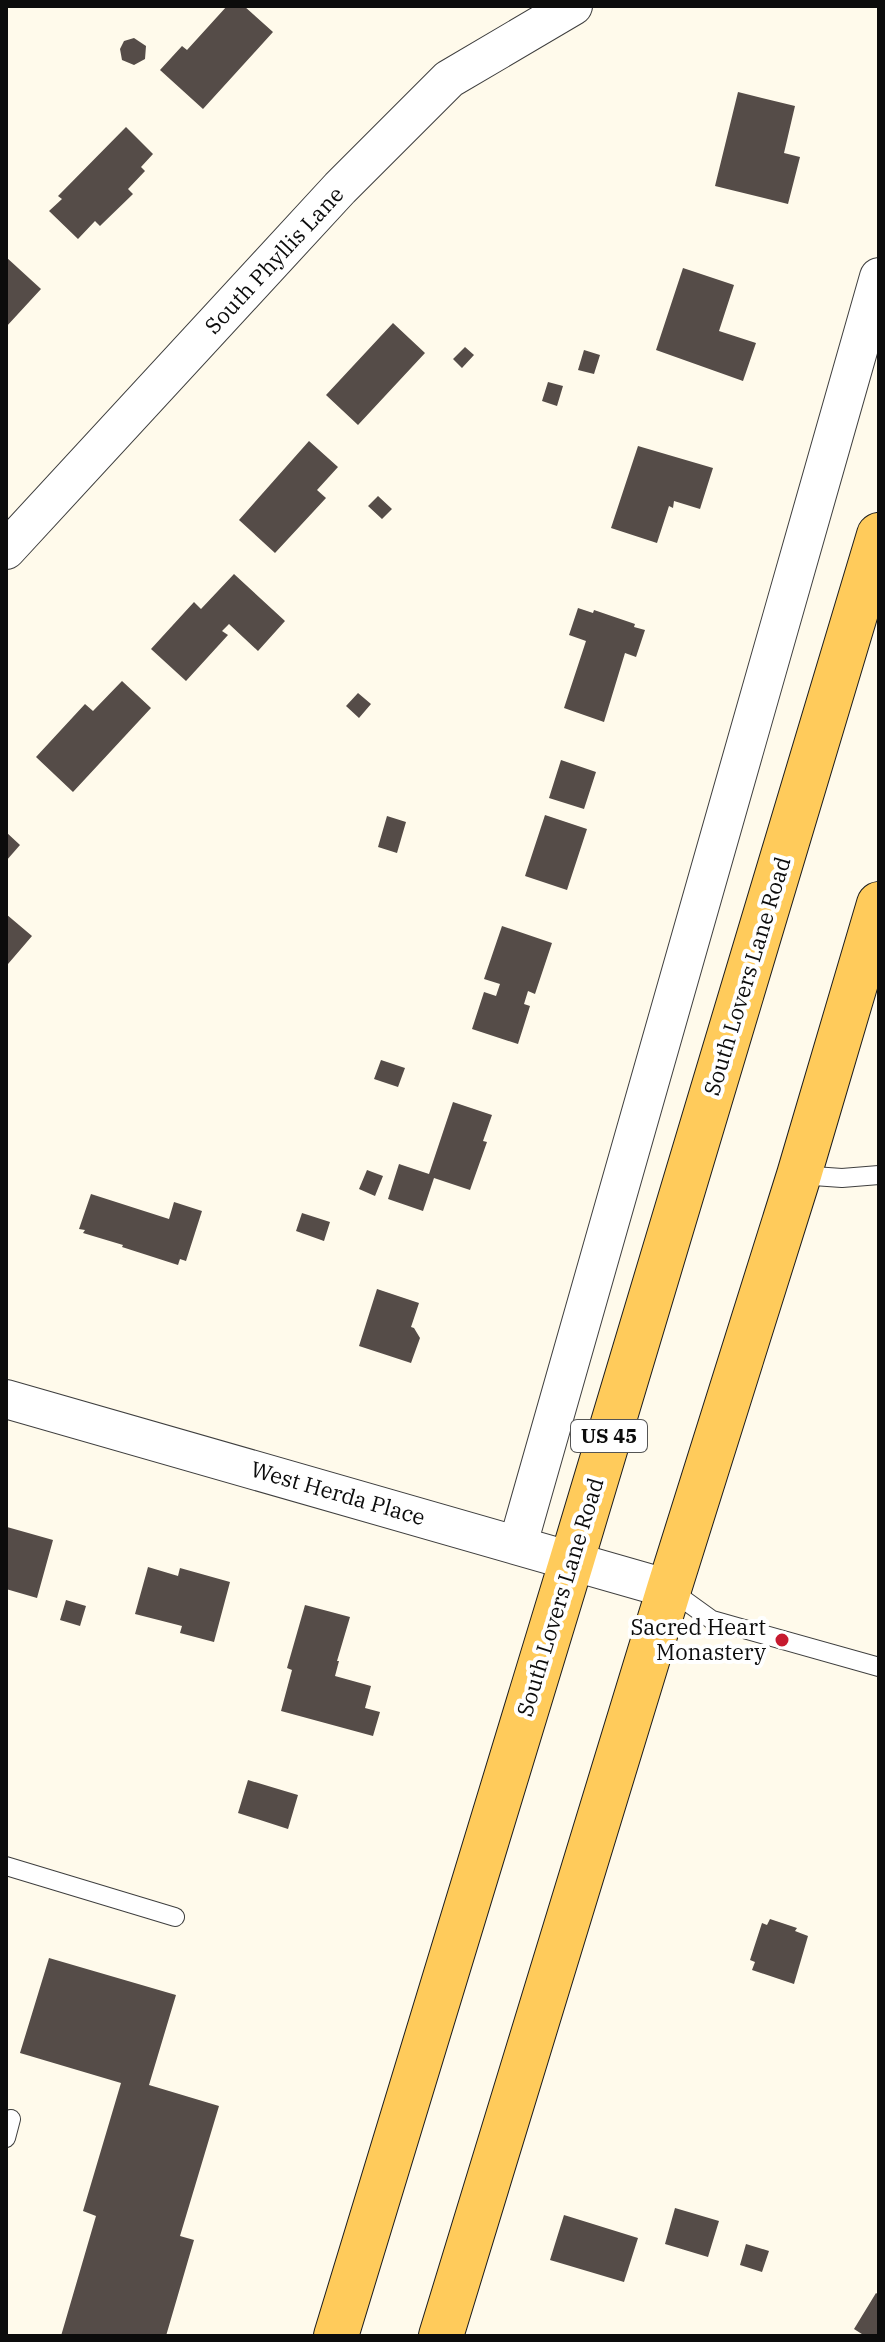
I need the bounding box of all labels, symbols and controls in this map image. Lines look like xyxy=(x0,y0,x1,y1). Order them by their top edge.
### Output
street label: South Phyllis Lane xyxy=(198,180,350,340)
street label: South Lovers Lane Road xyxy=(696,853,797,1099)
road number: US 45 xyxy=(571,1420,647,1452)
street label: West Herda Place xyxy=(248,1454,429,1531)
street label: South Lovers Lane Road xyxy=(509,1474,610,1720)
place label: Sacred Heart Monastery xyxy=(630,1612,766,1666)
marker: Sacred Heart Monastery xyxy=(773,1631,791,1649)

